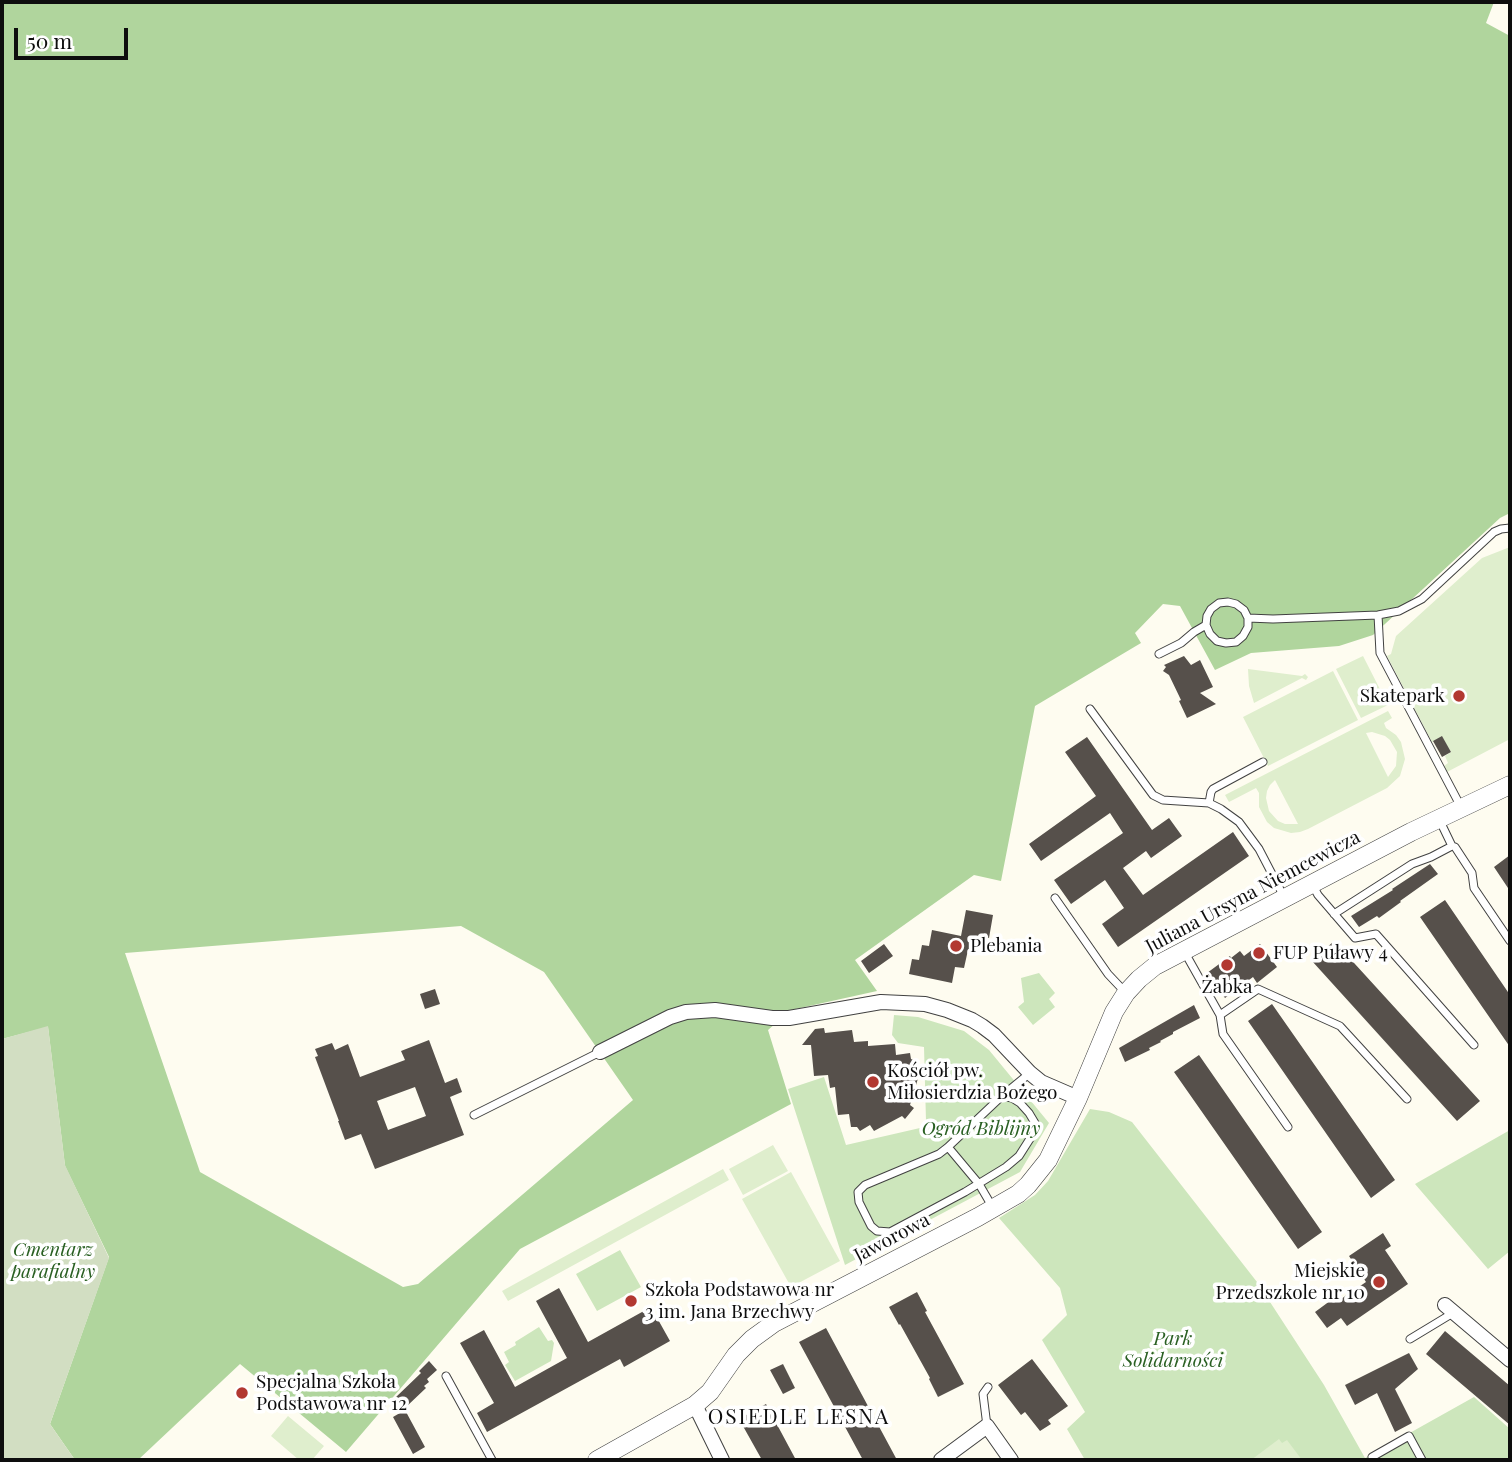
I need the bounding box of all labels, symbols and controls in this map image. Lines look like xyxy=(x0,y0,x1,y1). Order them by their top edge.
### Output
scale bar xyxy=(18,14,131,58)
text: 50 m xyxy=(27,26,72,54)
place label: Skatepark xyxy=(1360,685,1445,707)
marker: Skatepark xyxy=(1451,688,1467,704)
street label: Juliana Ursyna Niemcewicza xyxy=(1142,826,1364,958)
place label: Plebania xyxy=(970,935,1042,957)
marker: Plebania xyxy=(948,938,964,954)
place label: FUP Puławy 4 xyxy=(1273,942,1388,964)
marker: FUP Puławy 4 xyxy=(1251,945,1267,961)
marker: Żabka xyxy=(1219,957,1235,973)
place label: Żabka xyxy=(1202,976,1252,998)
place label: Kościół pw. Miłosierdzia Bożego xyxy=(887,1060,1058,1104)
marker: Kościół pw. Miłosierdzia Bożego xyxy=(865,1074,881,1090)
park label: Ogród Biblijny xyxy=(922,1118,1040,1140)
street label: Jaworowa xyxy=(850,1209,934,1267)
park label: Cmentarz parafialny xyxy=(11,1239,95,1283)
place label: Miejskie Przedszkole nr 10 xyxy=(1216,1260,1365,1304)
marker: Miejskie Przedszkole nr 10 xyxy=(1371,1274,1387,1290)
place label: Szkoła Podstawowa nr 3 im. Jana Brzechwy xyxy=(645,1279,834,1323)
marker: Szkoła Podstawowa nr 3 im. Jana Brzechwy xyxy=(623,1293,639,1309)
park label: Park Solidarności xyxy=(1123,1328,1223,1372)
place label: Specjalna Szkoła Podstawowa nr 12 xyxy=(256,1371,407,1415)
marker: Specjalna Szkoła Podstawowa nr 12 xyxy=(234,1385,250,1401)
district label: OSIEDLE LESNA xyxy=(709,1404,889,1430)

